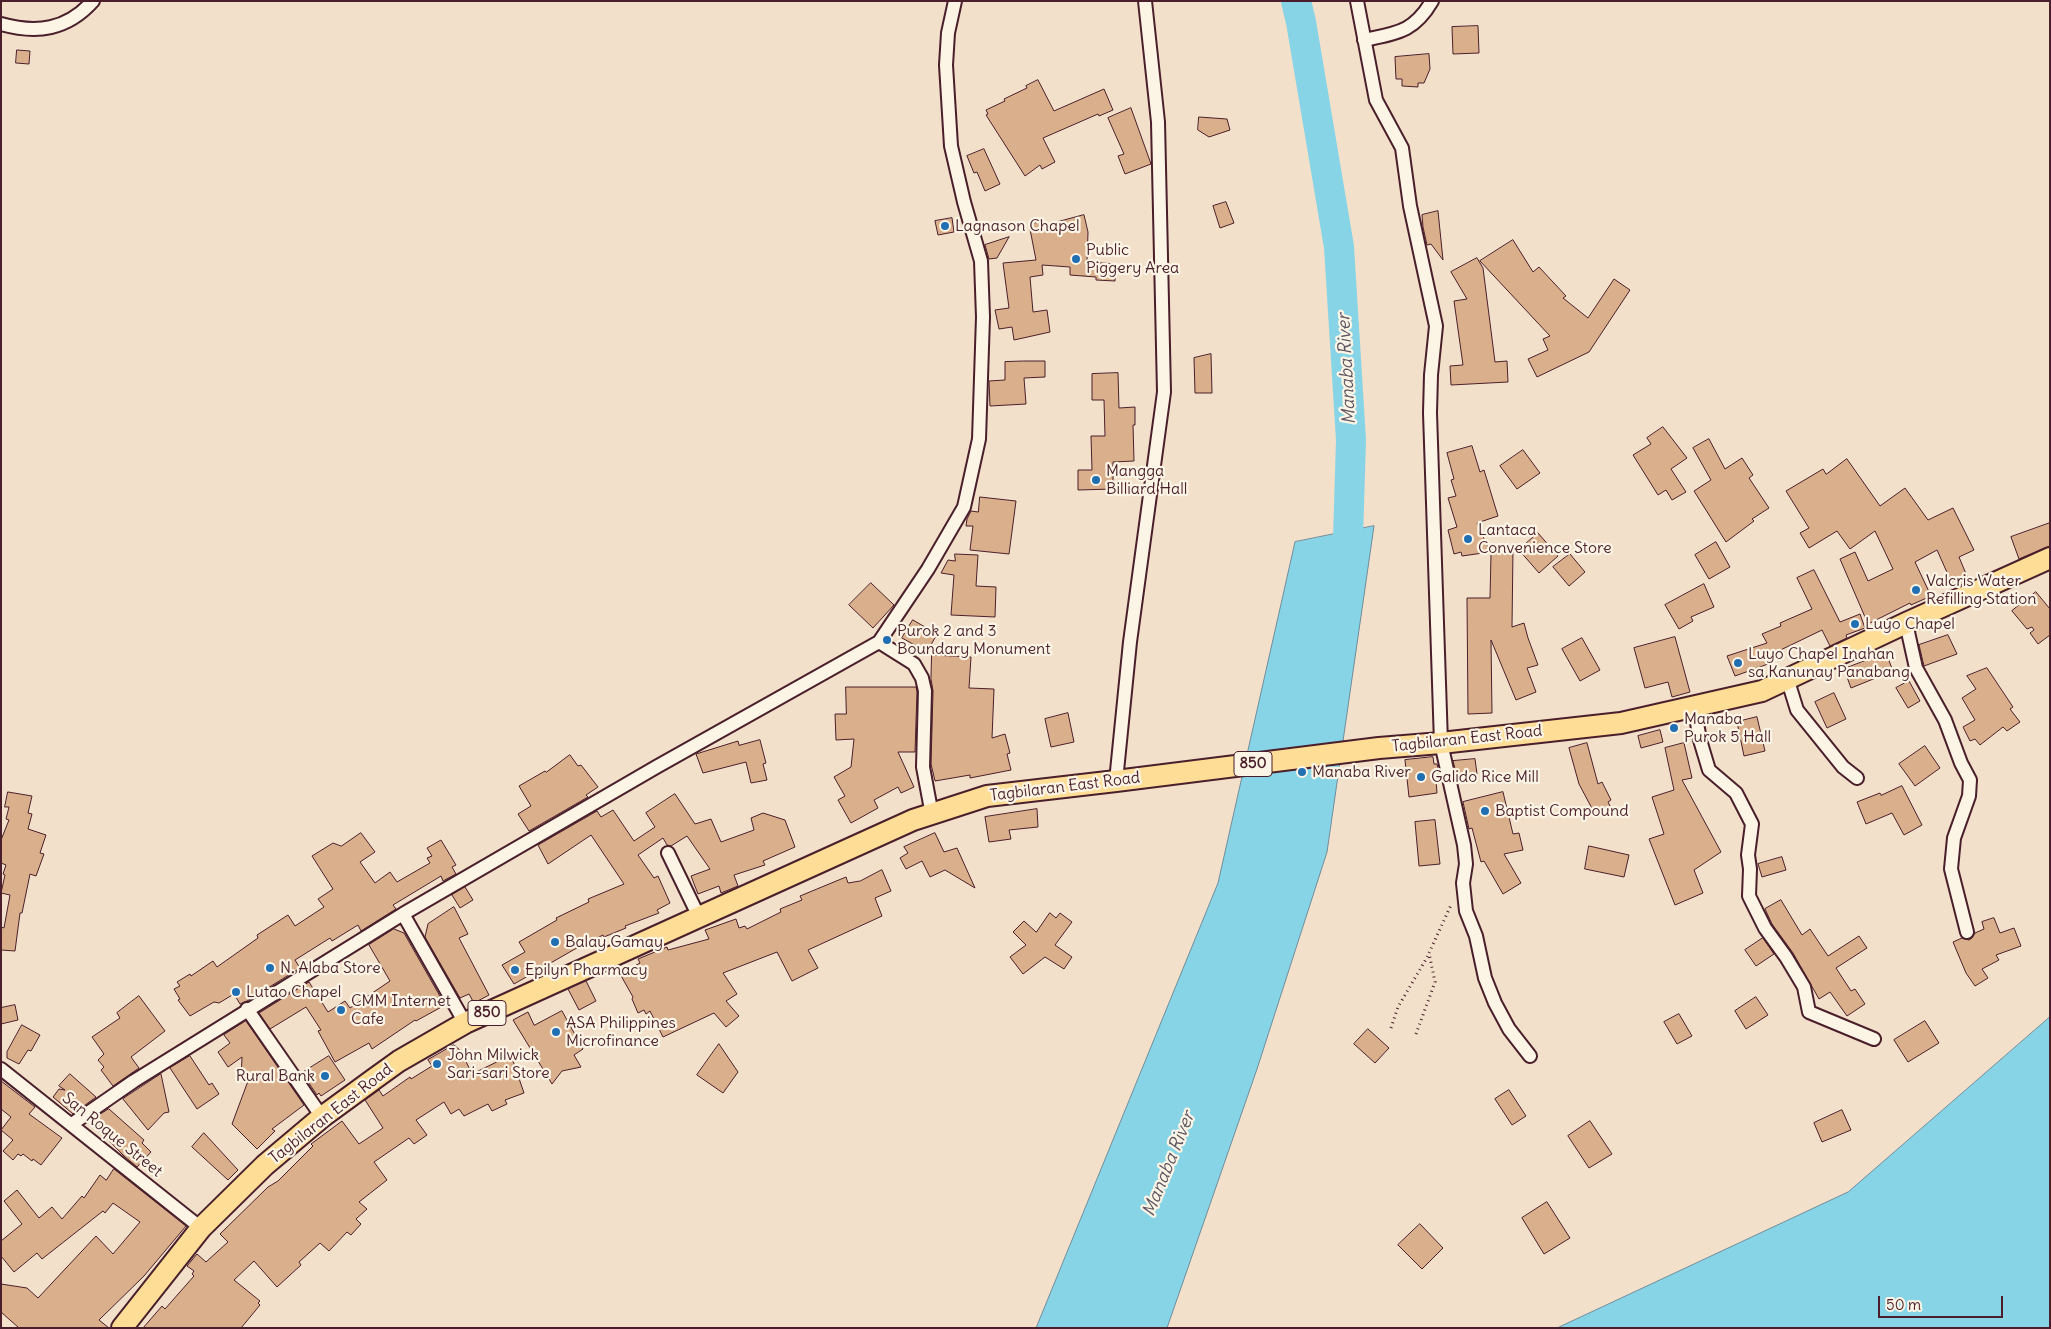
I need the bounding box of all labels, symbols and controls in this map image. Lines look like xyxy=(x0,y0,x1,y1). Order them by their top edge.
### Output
place label: Lagnason Chapel xyxy=(955,216,1080,236)
marker: Lagnason Chapel xyxy=(939,220,951,232)
place label: Public Piggery Area xyxy=(1086,240,1179,278)
marker: Public Piggery Area xyxy=(1070,253,1082,265)
water label: Manaba River xyxy=(1333,313,1361,425)
place label: Mangga Billiard Hall xyxy=(1106,461,1187,499)
marker: Mangga Billiard Hall xyxy=(1090,474,1102,486)
place label: Lantaca Convenience Store xyxy=(1478,520,1612,558)
marker: Lantaca Convenience Store xyxy=(1462,533,1474,545)
place label: Valcris Water Refilling Station xyxy=(1926,571,2036,609)
marker: Valcris Water Refilling Station xyxy=(1910,584,1922,596)
place label: Luyo Chapel xyxy=(1865,614,1955,634)
marker: Luyo Chapel xyxy=(1849,618,1861,630)
place label: Purok 2 and 3 Boundary Monument xyxy=(897,621,1051,659)
marker: Purok 2 and 3 Boundary Monument xyxy=(881,634,893,646)
place label: Luyo Chapel Inahan sa Kanunay Panabang xyxy=(1748,644,1910,682)
marker: Luyo Chapel Inahan sa Kanunay Panabang xyxy=(1732,657,1744,669)
place label: Manaba Purok 5 Hall xyxy=(1684,709,1771,747)
street label: Tagbilaran East Road xyxy=(1391,722,1543,756)
marker: Manaba Purok 5 Hall xyxy=(1668,722,1680,734)
road number: 850 xyxy=(1234,752,1272,776)
place label: Manaba River xyxy=(1312,762,1411,782)
marker: Manaba River xyxy=(1296,766,1308,778)
place label: Galido Rice Mill xyxy=(1431,767,1539,787)
street label: Tagbilaran East Road xyxy=(989,768,1141,806)
marker: Galido Rice Mill xyxy=(1415,771,1427,783)
place label: Baptist Compound xyxy=(1495,801,1629,821)
marker: Baptist Compound xyxy=(1479,805,1491,817)
place label: Balay Gamay xyxy=(565,932,663,952)
marker: Balay Gamay xyxy=(549,936,561,948)
place label: N. Alaba Store xyxy=(280,958,381,978)
place label: Epilyn Pharmacy xyxy=(525,960,648,980)
marker: N. Alaba Store xyxy=(264,962,276,974)
marker: Epilyn Pharmacy xyxy=(509,964,521,976)
place label: Lutao Chapel xyxy=(246,982,341,1002)
marker: Lutao Chapel xyxy=(230,986,242,998)
place label: CMM Internet Cafe xyxy=(351,991,451,1029)
road number: 850 xyxy=(468,1000,506,1026)
marker: CMM Internet Cafe xyxy=(335,1004,347,1016)
place label: ASA Philippines Microfinance xyxy=(566,1013,676,1051)
marker: ASA Philippines Microfinance xyxy=(550,1026,562,1038)
place label: John Milwick Sari-sari Store xyxy=(447,1045,550,1083)
marker: John Milwick Sari-sari Store xyxy=(431,1058,443,1070)
street label: Tagbilaran East Road xyxy=(265,1060,397,1168)
place label: Rural Bank xyxy=(236,1066,315,1086)
marker: Rural Bank xyxy=(319,1070,331,1082)
street label: San Roque Street xyxy=(58,1089,166,1181)
water label: Manaba River xyxy=(1138,1108,1200,1220)
scale bar xyxy=(1881,1286,2006,1318)
text: 50 m xyxy=(1886,1295,1921,1314)

